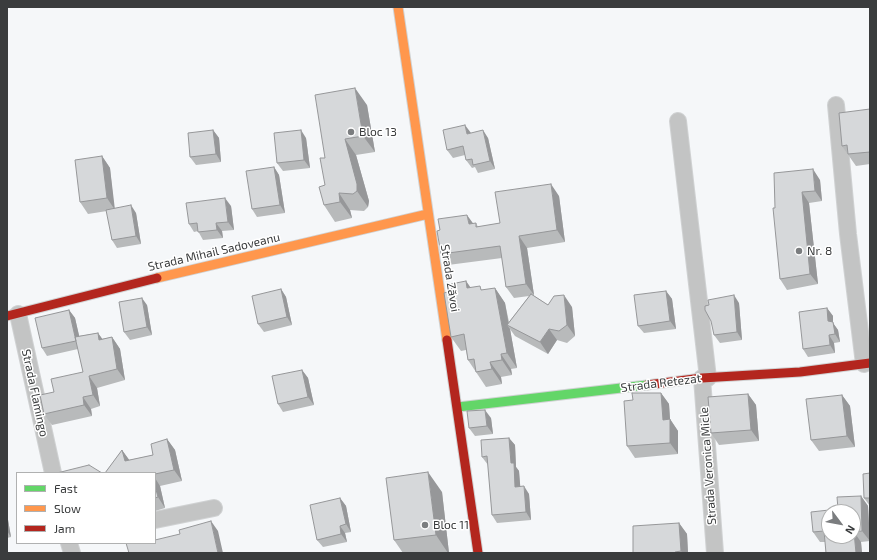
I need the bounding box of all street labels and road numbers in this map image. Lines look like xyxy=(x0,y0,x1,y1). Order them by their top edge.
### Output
street label: Strada Mihail Sadoveanu xyxy=(147,230,281,274)
street label: Strada Zăvoi xyxy=(438,243,462,313)
street label: Strada Flamingo xyxy=(19,348,51,438)
street label: Strada Retezat xyxy=(620,371,702,395)
street label: Strada Veronica Micle xyxy=(697,407,719,525)

